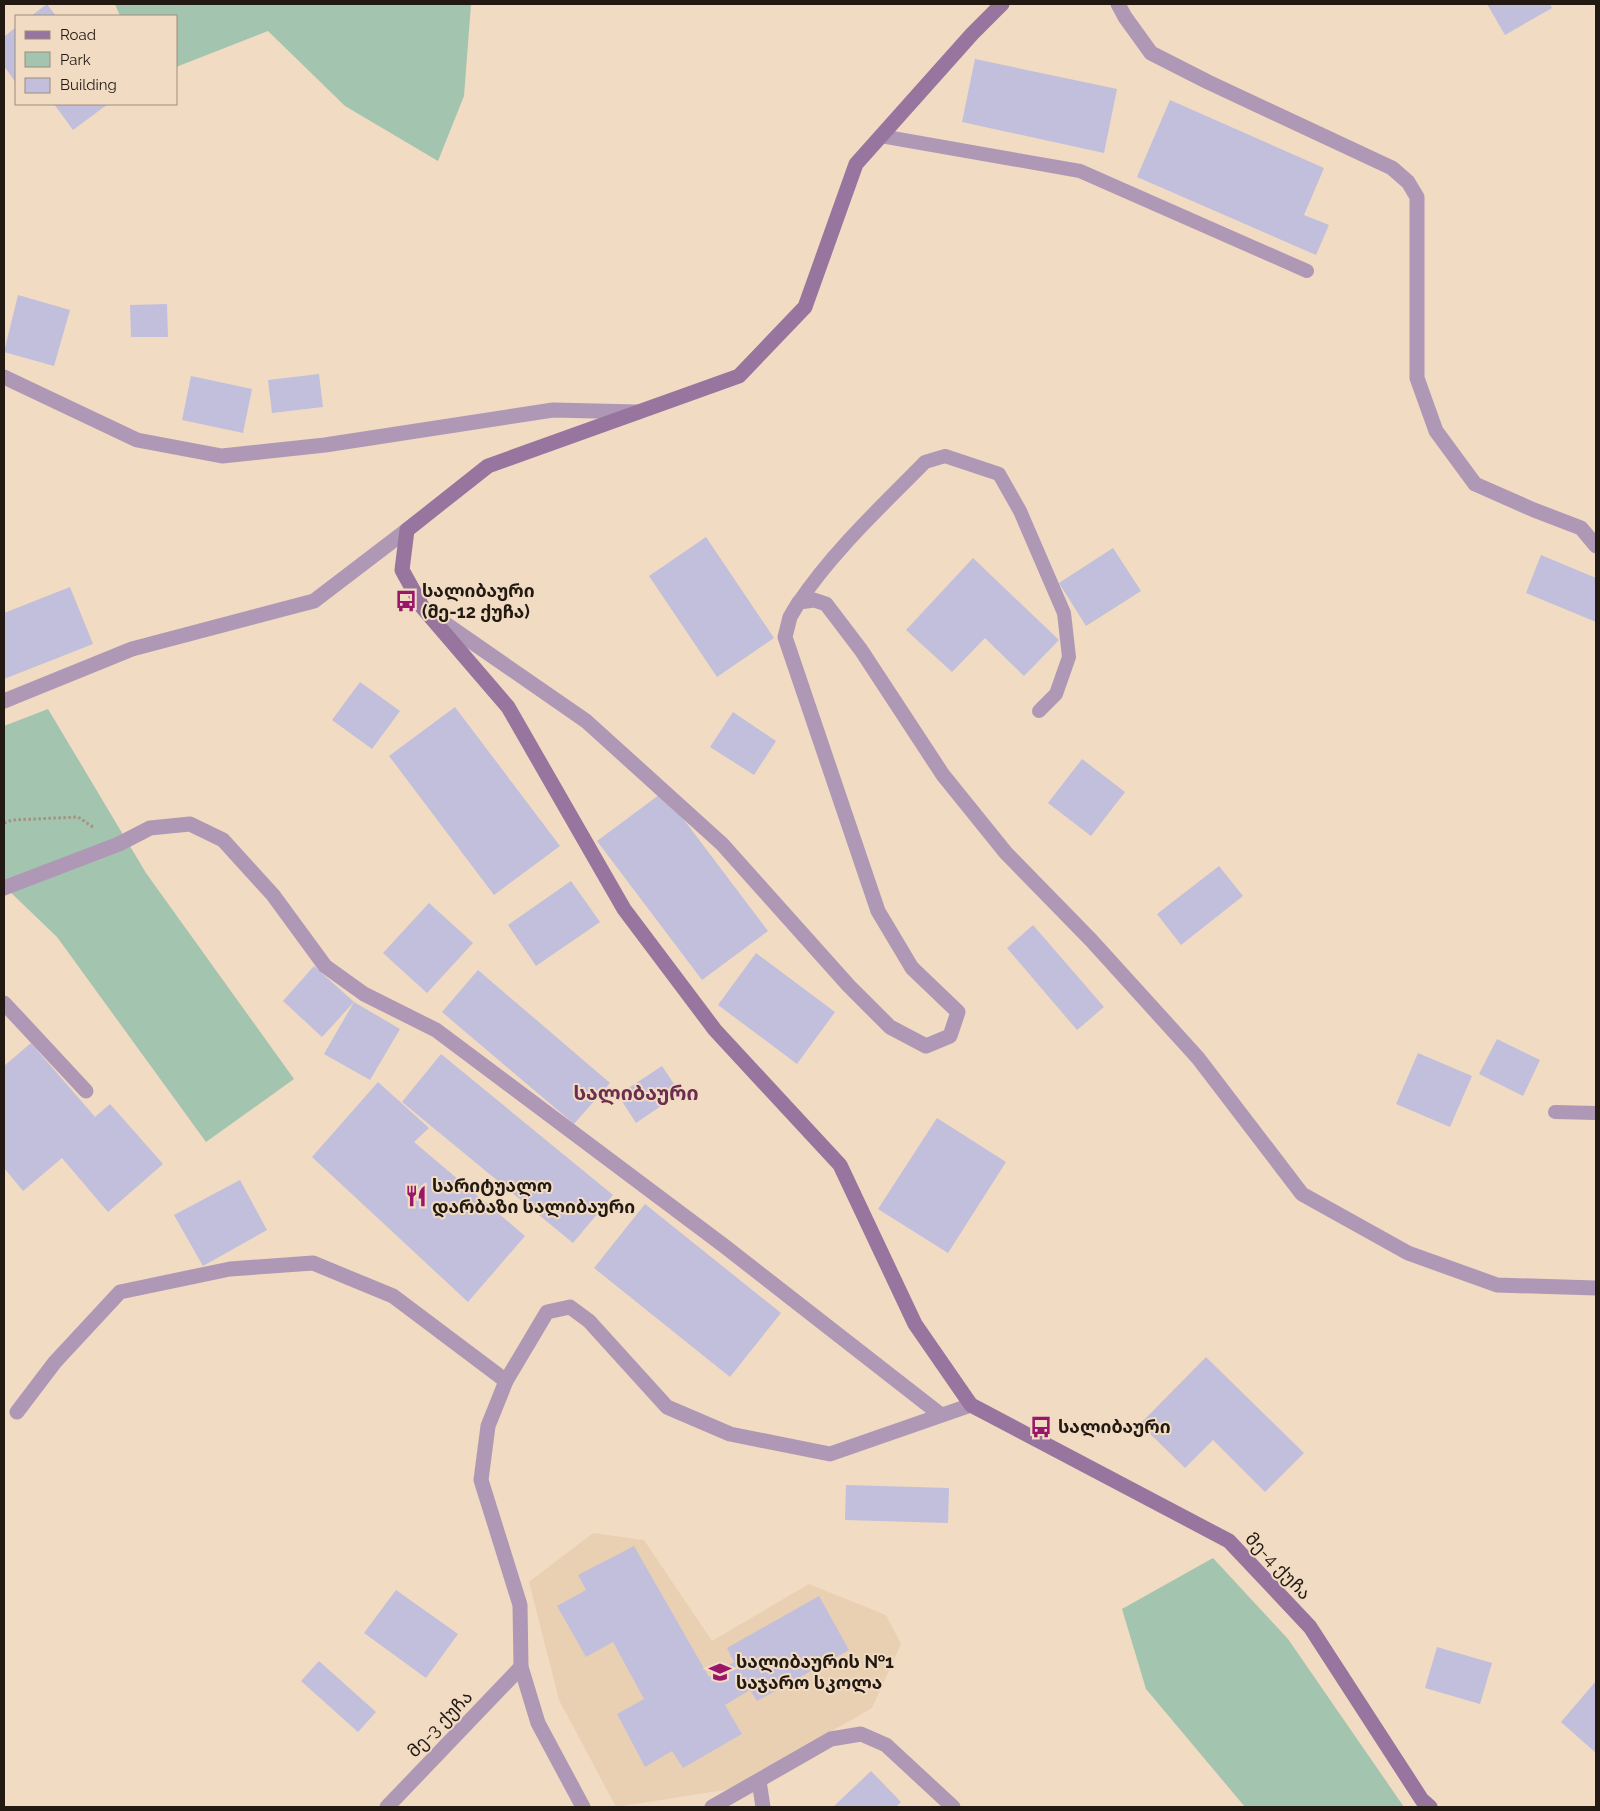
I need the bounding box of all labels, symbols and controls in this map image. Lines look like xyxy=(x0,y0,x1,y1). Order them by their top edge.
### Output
legend xyxy=(15,15,178,105)
text: Road xyxy=(60,26,96,44)
text: Park xyxy=(60,51,91,69)
text: Building xyxy=(60,76,117,94)
place label: სალიბაური (მე-12 ქუჩა) xyxy=(422,580,535,622)
bus stop icon: სალიბაური (მე-12 ქუჩა) xyxy=(393,588,419,614)
district label: სალიბაური xyxy=(573,1081,699,1105)
place label: სარიტუალო დარბაზი სალიბაური xyxy=(432,1175,635,1218)
restaurant icon: სარიტუალო დარბაზი სალიბაური xyxy=(403,1183,429,1209)
bus stop icon: სალიბაური xyxy=(1028,1414,1054,1440)
place label: სალიბაური xyxy=(1058,1416,1171,1438)
street label: მე-4 ქუჩა xyxy=(1241,1528,1315,1604)
place label: სალიბაურის №1 საჯარო სკოლა xyxy=(736,1651,894,1694)
school or university icon: სალიბაურის №1 საჯარო სკოლა xyxy=(707,1659,733,1685)
street label: მე-3 ქუჩა xyxy=(403,1686,477,1762)

